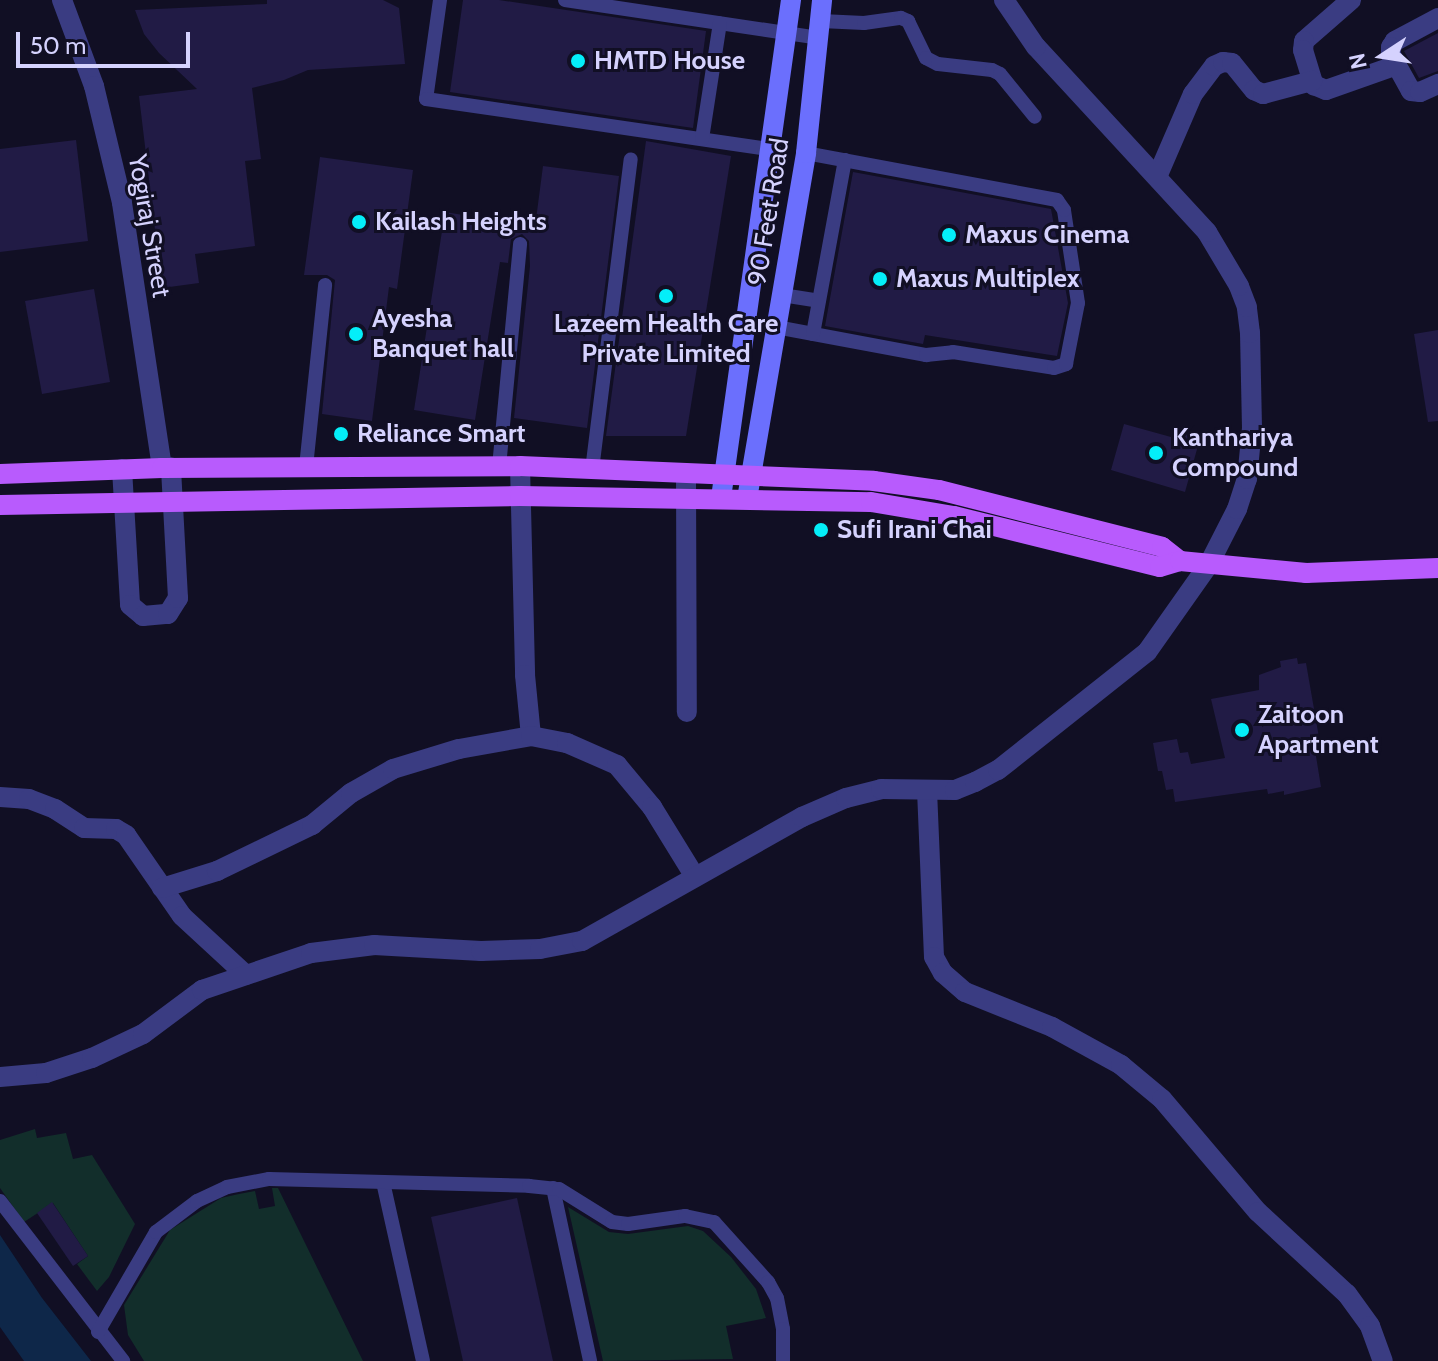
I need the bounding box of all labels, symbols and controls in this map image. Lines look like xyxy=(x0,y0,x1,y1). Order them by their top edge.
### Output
scale bar xyxy=(20,16,194,66)
north arrow xyxy=(1342,16,1422,96)
text: 50 m xyxy=(30,31,86,60)
place label: HMTD House xyxy=(594,45,745,77)
text: N xyxy=(1343,51,1373,72)
marker: HMTD House xyxy=(569,52,587,70)
street label: 90 Feet Road xyxy=(742,136,796,288)
street label: Yogiraj Street xyxy=(121,152,177,300)
place label: Kailash Heights xyxy=(375,206,547,238)
marker: Kailash Heights xyxy=(350,213,368,231)
place label: Maxus Cinema xyxy=(965,219,1129,251)
marker: Maxus Cinema xyxy=(940,226,958,244)
place label: Maxus Multiplex xyxy=(896,263,1080,295)
marker: Maxus Multiplex xyxy=(871,270,889,288)
marker: Lazeem Health Care Private Limited xyxy=(657,287,675,305)
place label: Ayesha Banquet hall xyxy=(372,303,514,364)
place label: Lazeem Health Care Private Limited xyxy=(554,308,778,370)
marker: Ayesha Banquet hall xyxy=(347,325,365,343)
place label: Reliance Smart xyxy=(357,418,526,450)
place label: Kanthariya Compound xyxy=(1172,422,1298,484)
marker: Reliance Smart xyxy=(332,425,350,443)
marker: Kanthariya Compound xyxy=(1147,444,1165,462)
place label: Sufi Irani Chai xyxy=(837,514,992,546)
marker: Sufi Irani Chai xyxy=(812,521,830,539)
place label: Zaitoon Apartment xyxy=(1258,699,1379,760)
marker: Zaitoon Apartment xyxy=(1233,721,1251,739)

